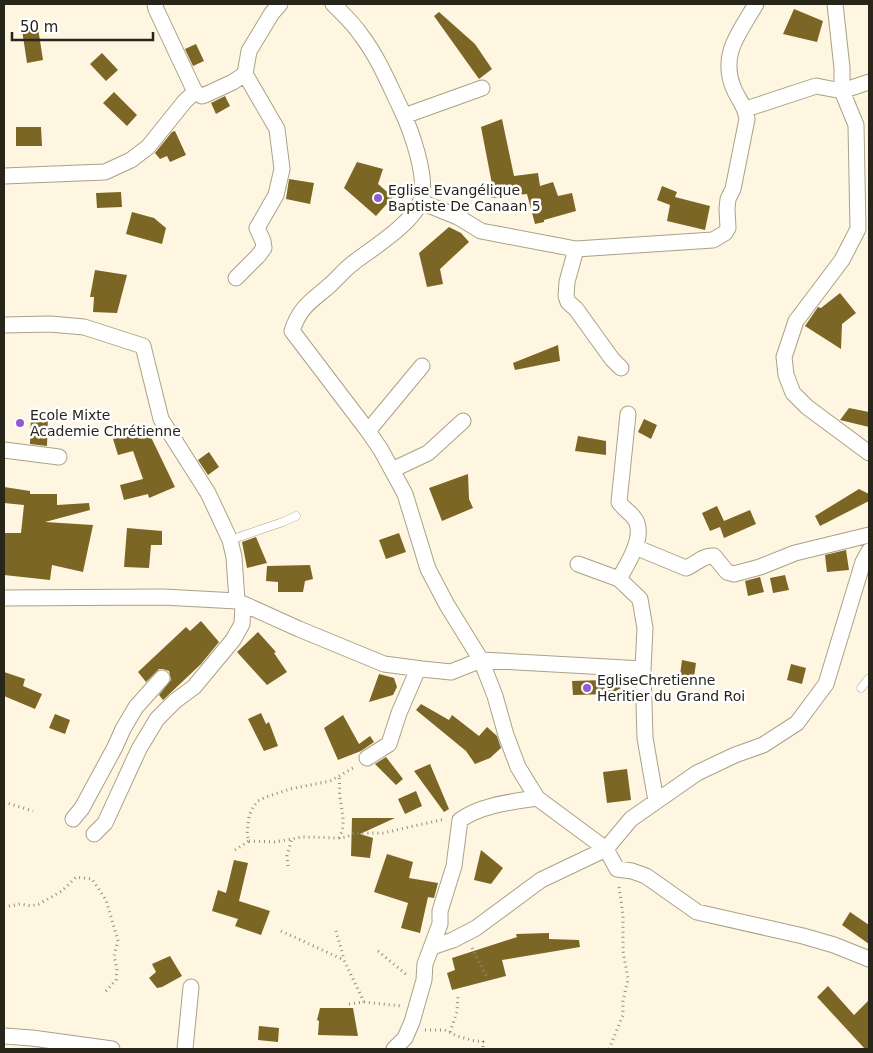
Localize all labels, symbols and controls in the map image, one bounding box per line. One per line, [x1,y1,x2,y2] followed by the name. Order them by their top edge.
[12,10,154,42] scale bar
[20,18,58,36] text: 50 m
[388,182,541,214] place label: Eglise Evangélique Baptiste De Canaan 5
[372,192,384,204] marker: Eglise Evangélique Baptiste De Canaan 5
[30,407,181,439] place label: Ecole Mixte Academie Chrétienne
[14,417,26,429] marker: Ecole Mixte Academie Chrétienne
[597,672,745,704] place label: EgliseChretienne Heritier du Grand Roi
[581,682,593,694] marker: EgliseChretienne Heritier du Grand Roi

